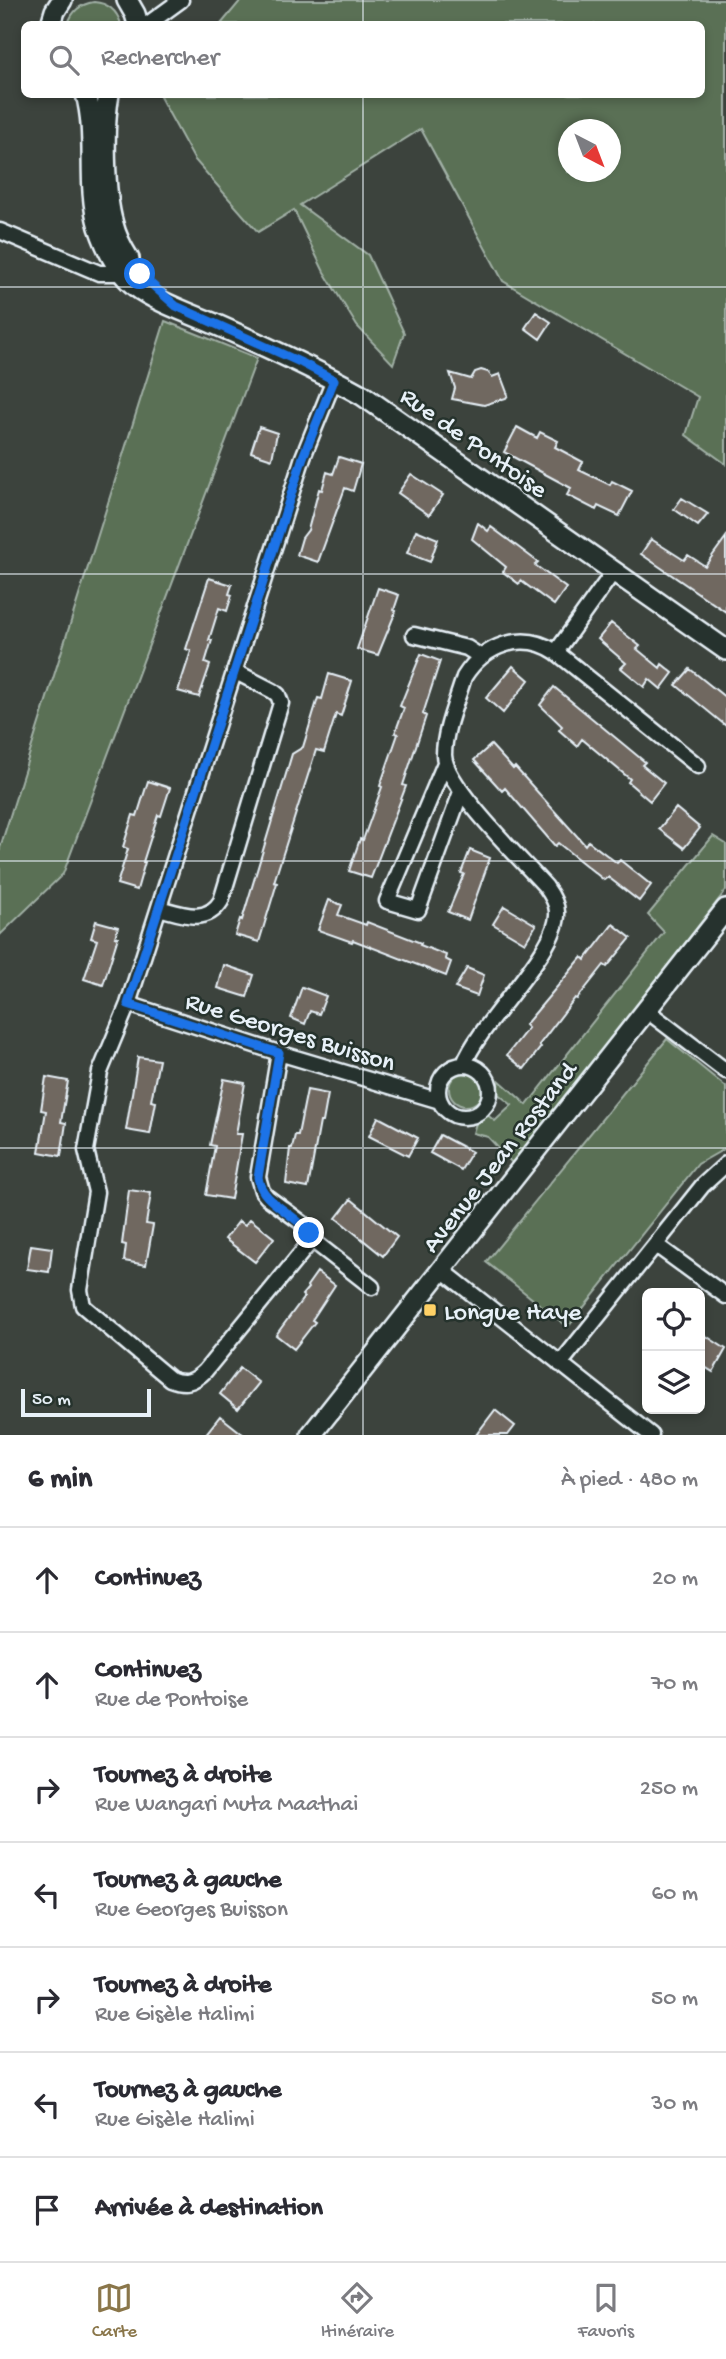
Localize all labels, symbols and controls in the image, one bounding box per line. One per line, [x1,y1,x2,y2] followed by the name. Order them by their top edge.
[21,21,705,98] search box
[45,41,83,79] icon: search
[101,44,219,75] text: Rechercher
[558,119,621,182] north arrow
[124,258,155,289] route start
[393,382,553,507] street label: Rue de Pontoise
[181,988,399,1081] street label: Rue Georges Buisson
[417,1056,587,1260] street label: Avenue Jean Rostand
[293,1217,324,1248] route end
[642,1288,705,1414] map controls
[642,1288,705,1351] button: locate
[444,1299,582,1330] place label: Longue Haye
[422,1302,438,1318] marker: Longue Haye
[642,1351,705,1414] button: layers
[21,1386,150,1418] scale bar
[32,1389,71,1412] text: 50 m
[28,1463,92,1498] text: 6 min
[561,1467,698,1494] text: À pied · 480 m
[28,1561,66,1599] icon: ahead
[95,1564,201,1595] text: Continuez
[652,1566,698,1593] text: 20 m
[95,1656,201,1687] text: Continuez
[28,1666,66,1704] icon: ahead
[651,1671,698,1698] text: 70 m
[95,1687,248,1714] text: Rue de Pontoise
[95,1761,272,1792] text: Tournez à droite
[28,1771,66,1809] icon: right
[640,1776,698,1803] text: 250 m
[95,1792,358,1819] text: Rue Wangari Muta Maathai
[95,1866,282,1897] text: Tournez à gauche
[28,1876,66,1914] icon: left
[652,1881,698,1908] text: 60 m
[95,1897,288,1924] text: Rue Georges Buisson
[95,1971,272,2002] text: Tournez à droite
[28,1981,66,2019] icon: right
[651,1986,698,2013] text: 50 m
[95,2002,255,2029] text: Rue Gisèle Halimi
[95,2076,282,2107] text: Tournez à gauche
[28,2086,66,2124] icon: left
[651,2091,698,2118] text: 30 m
[95,2107,255,2134] text: Rue Gisèle Halimi
[28,2191,66,2229] icon: arrive
[95,2194,323,2225] text: Arrivée à destination
[92,2279,137,2344] tab: Carte
[321,2279,394,2344] tab: Itinéraire
[578,2279,634,2344] tab: Favoris

